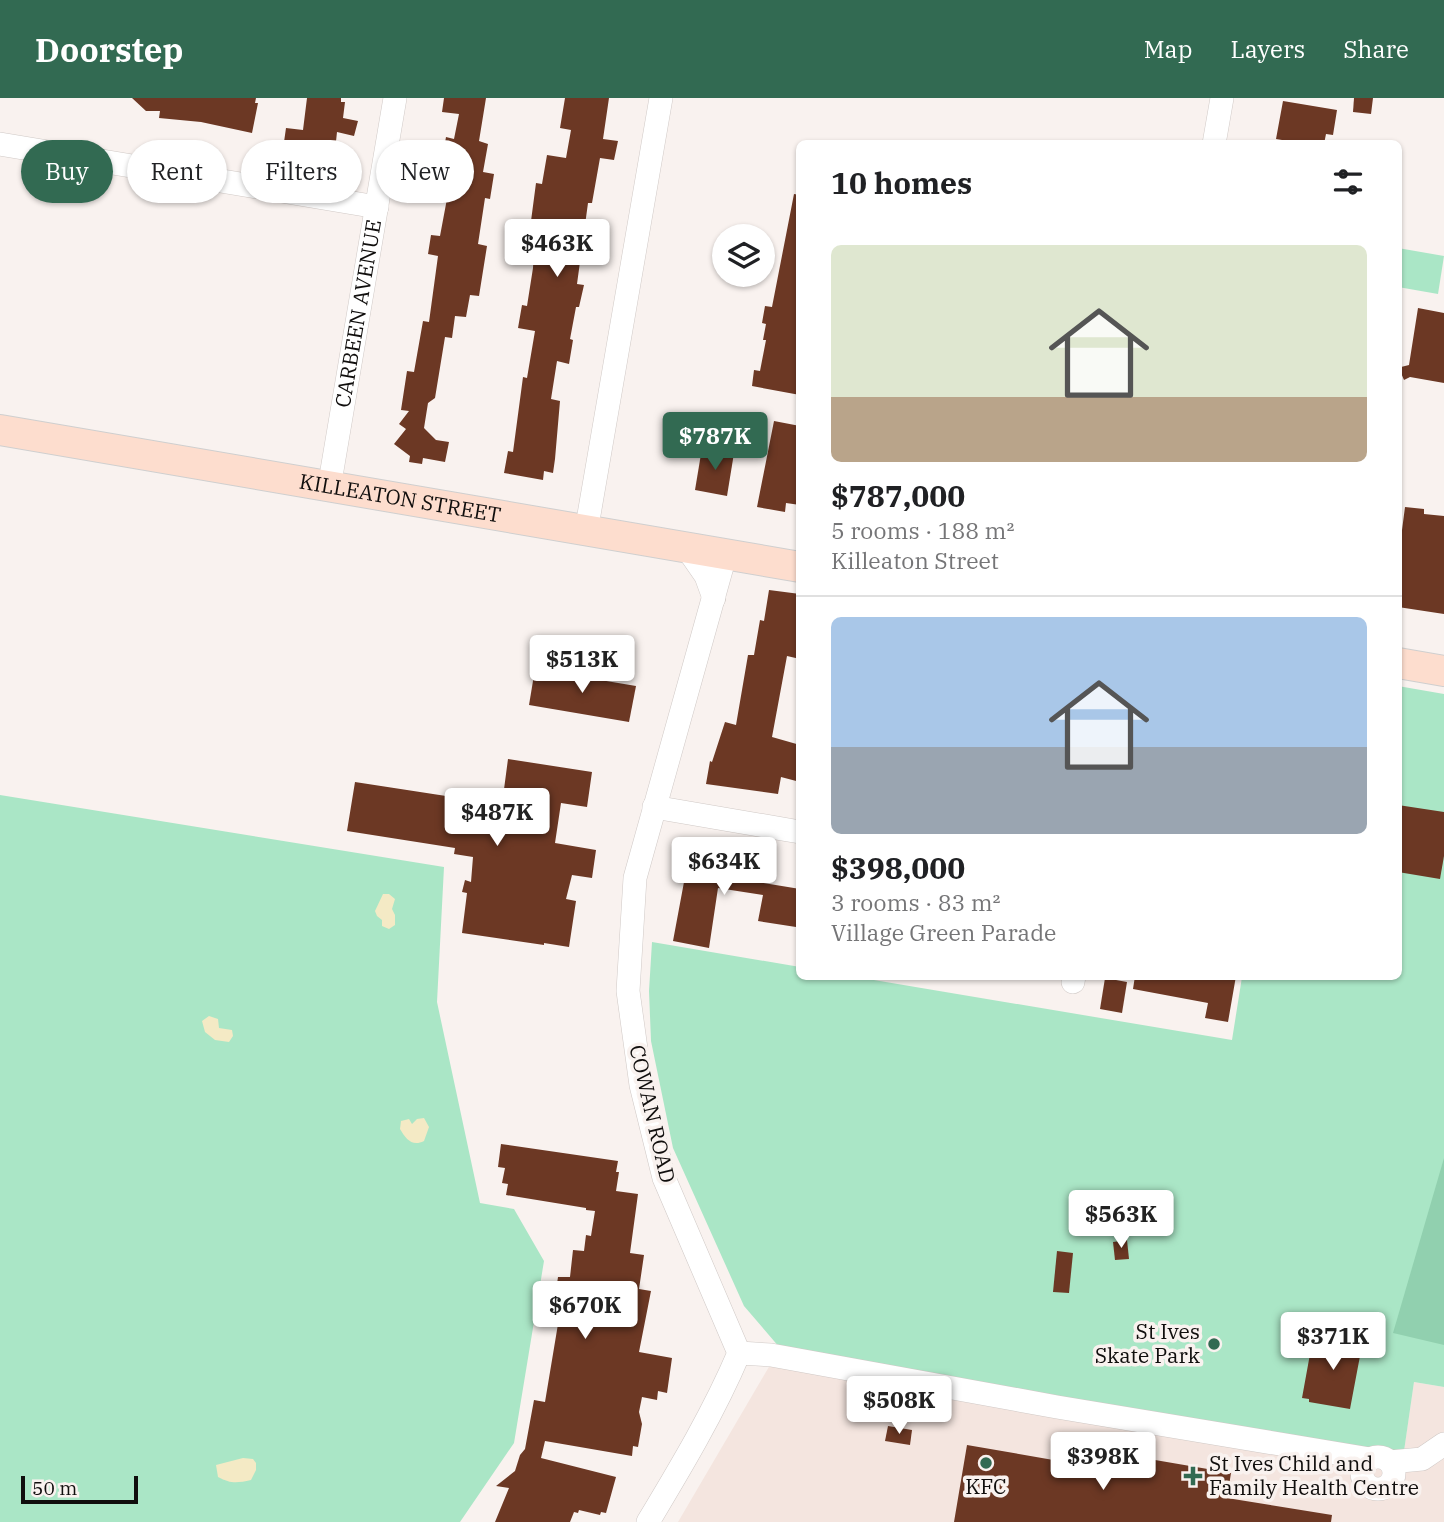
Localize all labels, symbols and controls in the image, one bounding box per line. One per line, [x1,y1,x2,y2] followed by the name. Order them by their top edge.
[35,28,183,71] text: Doorstep
[1144,33,1192,65] text: Map
[1230,33,1305,65] text: Layers
[1343,33,1409,65] text: Share
[21,140,113,203] chip: Buy
[127,140,227,203] chip: Rent
[241,140,362,203] chip: Filters
[376,140,474,203] chip: New
[831,163,972,202] text: 10 homes
[1329,163,1367,201] icon: filters
[328,217,387,409] street label: CARBEEN AVENUE
[508,220,606,279] pin: $463K
[712,224,775,287] map controls
[712,224,775,287] button: layers
[521,227,593,257] text: $463K
[1036,290,1162,416] icon: home
[666,412,764,472] pin: $787K
[679,420,751,450] text: $787K
[297,467,503,529] street label: KILLEATON STREET
[831,476,965,515] text: $787,000
[831,515,1014,545] text: 5 rooms · 188 m²
[831,545,999,575] text: Killeaton Street
[533,636,631,695] pin: $513K
[546,643,618,673] text: $513K
[1036,662,1162,788] icon: home
[448,788,546,848] pin: $487K
[461,796,533,826] text: $487K
[675,838,773,897] pin: $634K
[688,845,760,875] text: $634K
[831,848,965,887] text: $398,000
[831,887,1001,917] text: 3 rooms · 83 m²
[831,917,1056,947] text: Village Green Parade
[623,1042,682,1186] street label: COWAN ROAD
[1072,1190,1170,1250] pin: $563K
[1085,1198,1157,1228] text: $563K
[536,1282,634,1341] pin: $670K
[549,1289,621,1319] text: $670K
[1284,1312,1382,1372] pin: $371K
[1095,1317,1201,1369] place label: St Ives Skate Park
[1297,1320,1369,1350] text: $371K
[1206,1336,1222,1352] marker: St Ives Skate Park
[850,1376,948,1436] pin: $508K
[863,1384,935,1414] text: $508K
[1054,1432,1152,1492] pin: $398K
[1067,1440,1139,1470] text: $398K
[1209,1449,1419,1501] place label: St Ives Child and Family Health Centre
[978,1455,994,1471] marker: KFC
[1183,1466,1203,1486] marker: St Ives Child and Family Health Centre
[965,1472,1007,1500] place label: KFC
[21,1473,138,1505] scale bar
[32,1476,77,1500] text: 50 m

